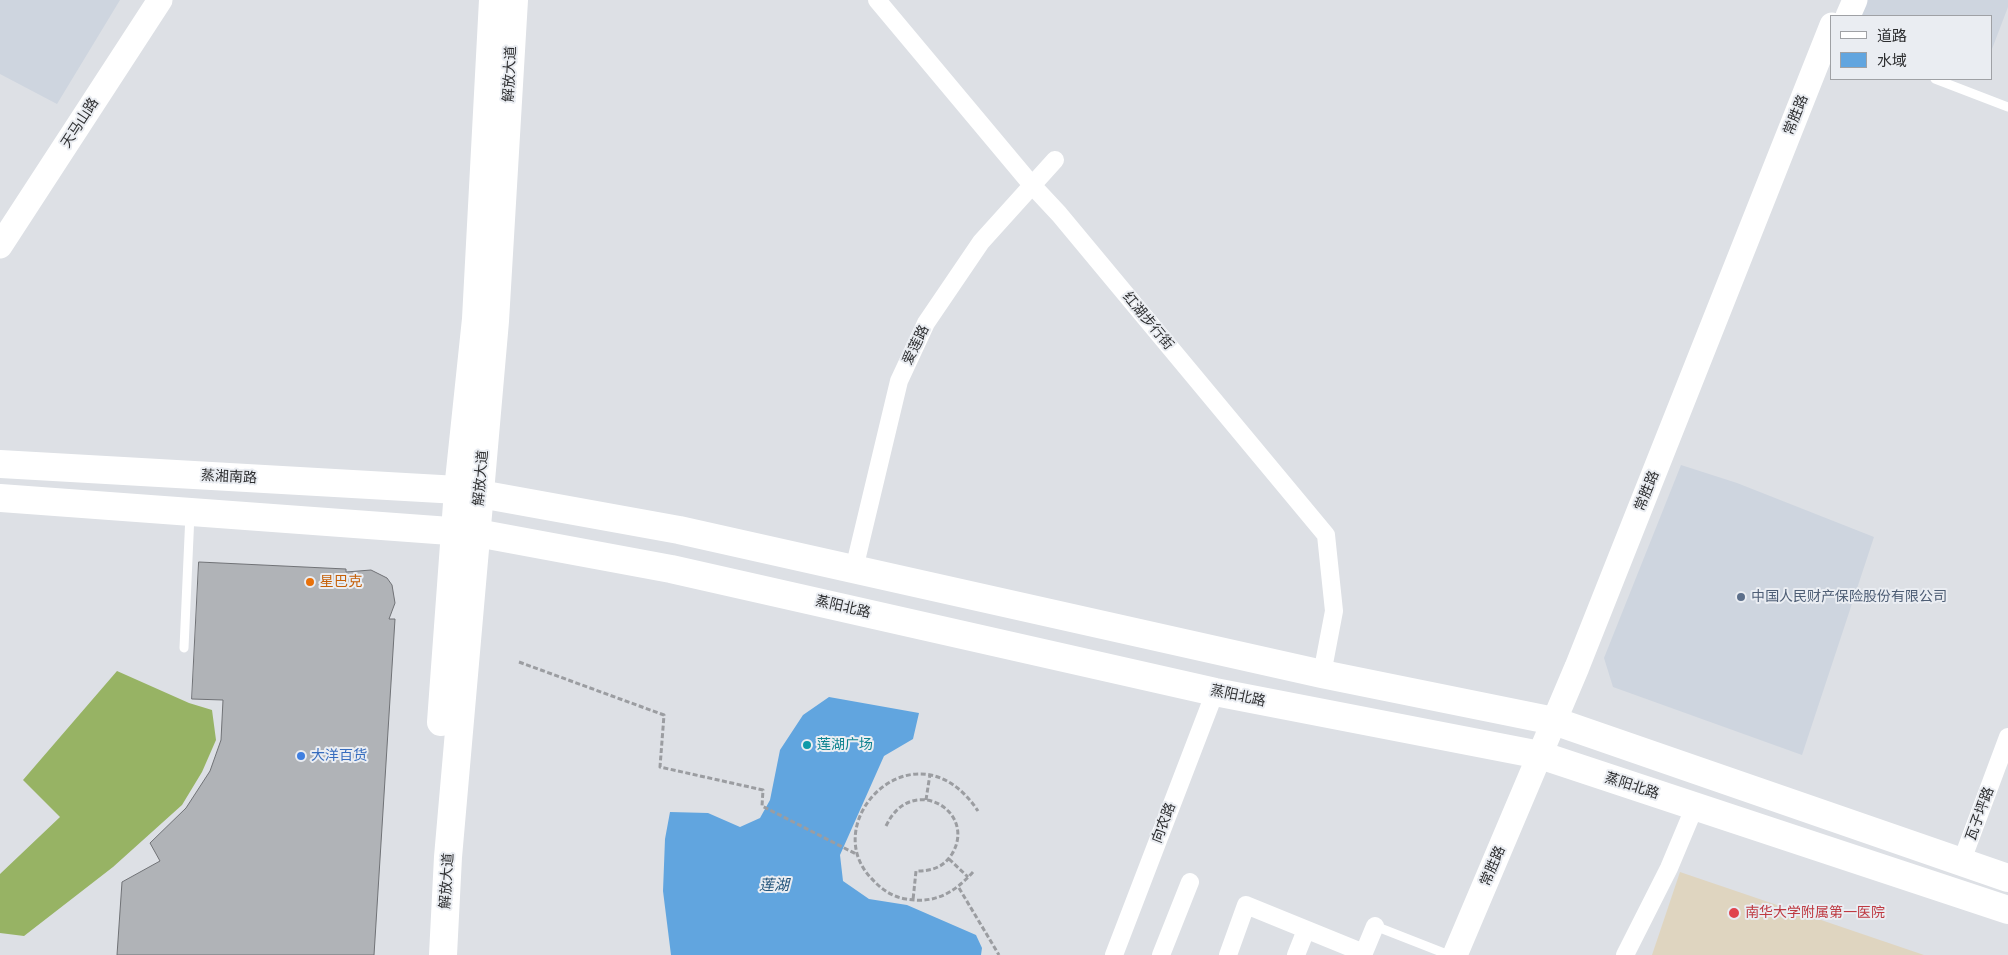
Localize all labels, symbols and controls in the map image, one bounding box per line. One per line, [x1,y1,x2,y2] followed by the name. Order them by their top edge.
[1830,15,1993,80] legend
[1877,26,1907,45] text: 道路
[500,46,520,102] street label: 解放大道
[1877,51,1907,70] text: 水域
[1780,92,1812,138] street label: 常胜路
[58,95,102,151] street label: 天马山路
[1119,289,1177,353] street label: 红湖步行街
[899,322,933,368] street label: 爱莲路
[470,449,492,507] street label: 解放大道
[201,467,257,487] street label: 蒸湘南路
[1631,468,1663,514] street label: 常胜路
[320,574,362,590] place label: 星巴克
[304,576,316,588] marker: 星巴克
[1751,589,1947,605] place label: 中国人民财产保险股份有限公司
[1735,591,1747,603] marker: 中国人民财产保险股份有限公司
[814,593,872,621] street label: 蒸阳北路
[1209,682,1267,710] street label: 蒸阳北路
[817,737,873,753] place label: 莲湖广场
[801,739,813,751] marker: 莲湖广场
[311,748,367,764] place label: 大洋百货
[295,750,307,762] marker: 大洋百货
[1603,769,1661,803] street label: 蒸阳北路
[1963,785,1997,843] street label: 瓦子坪路
[1149,800,1179,846] street label: 向农路
[1477,843,1509,889] street label: 常胜路
[437,852,457,910] street label: 解放大道
[759,877,789,895] water label: 莲湖
[1745,905,1885,921] place label: 南华大学附属第一医院
[1727,906,1741,920] marker: 南华大学附属第一医院

